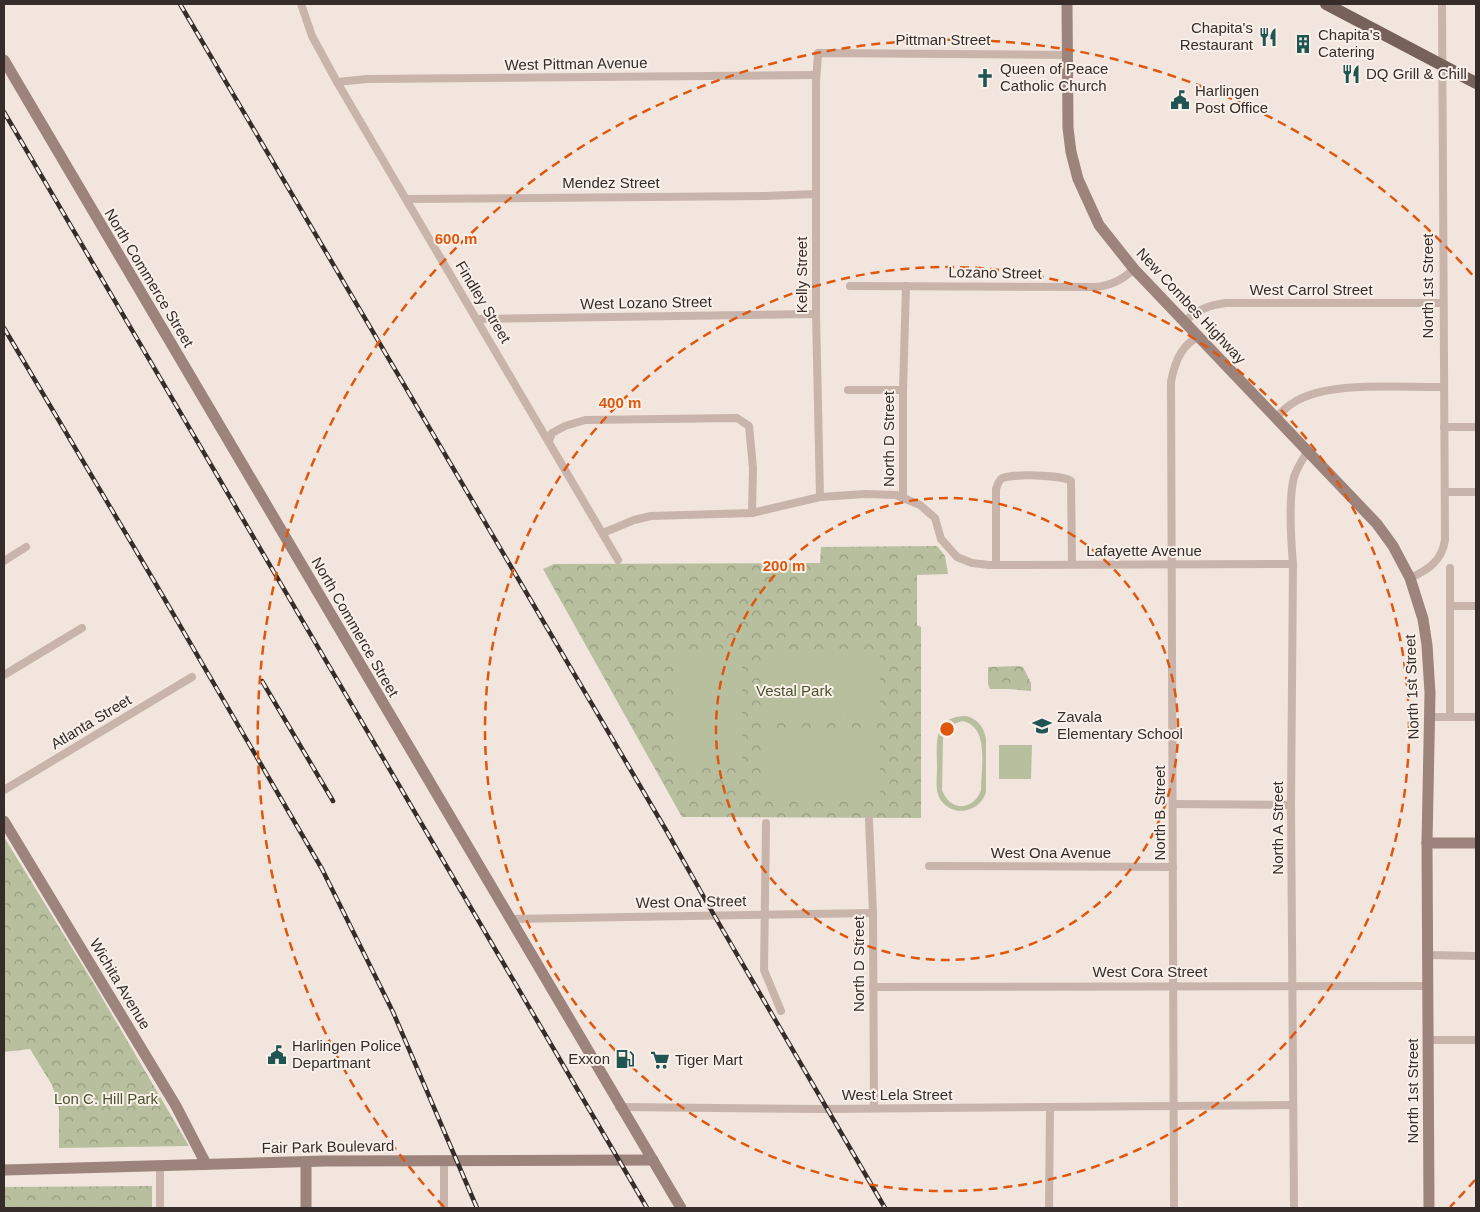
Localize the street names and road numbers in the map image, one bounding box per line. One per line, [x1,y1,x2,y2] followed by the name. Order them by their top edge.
[895,31,991,48] street label: Pittman Street
[504,54,648,73] street label: West Pittman Avenue
[562,174,661,191] street label: Mendez Street
[101,205,198,351] street label: North Commerce Street
[1419,233,1436,339] street label: North 1st Street
[793,236,810,313] street label: Kelly Street
[1133,244,1250,367] street label: New Combes Highway
[452,258,515,346] street label: Findley Street
[948,263,1043,282] street label: Lozano Street
[1249,281,1373,298] street label: West Carrol Street
[580,293,713,312] street label: West Lozano Street
[880,390,897,487] street label: North D Street
[1086,542,1202,559] street label: Lafayette Avenue
[308,554,403,700] street label: North Commerce Street
[1401,633,1422,740] street label: North 1st Street
[47,690,135,752] street label: Atlanta Street
[1151,765,1168,861] street label: North B Street
[1269,780,1286,875] street label: North A Street
[991,844,1111,861] street label: West Ona Avenue
[636,892,747,911] street label: West Ona Street
[850,915,867,1012] street label: North D Street
[87,935,154,1032] street label: Wichita Avenue
[1093,963,1208,980] street label: West Cora Street
[1404,1038,1421,1144] street label: North 1st Street
[842,1086,953,1103] street label: West Lela Street
[262,1137,394,1156] street label: Fair Park Boulevard

